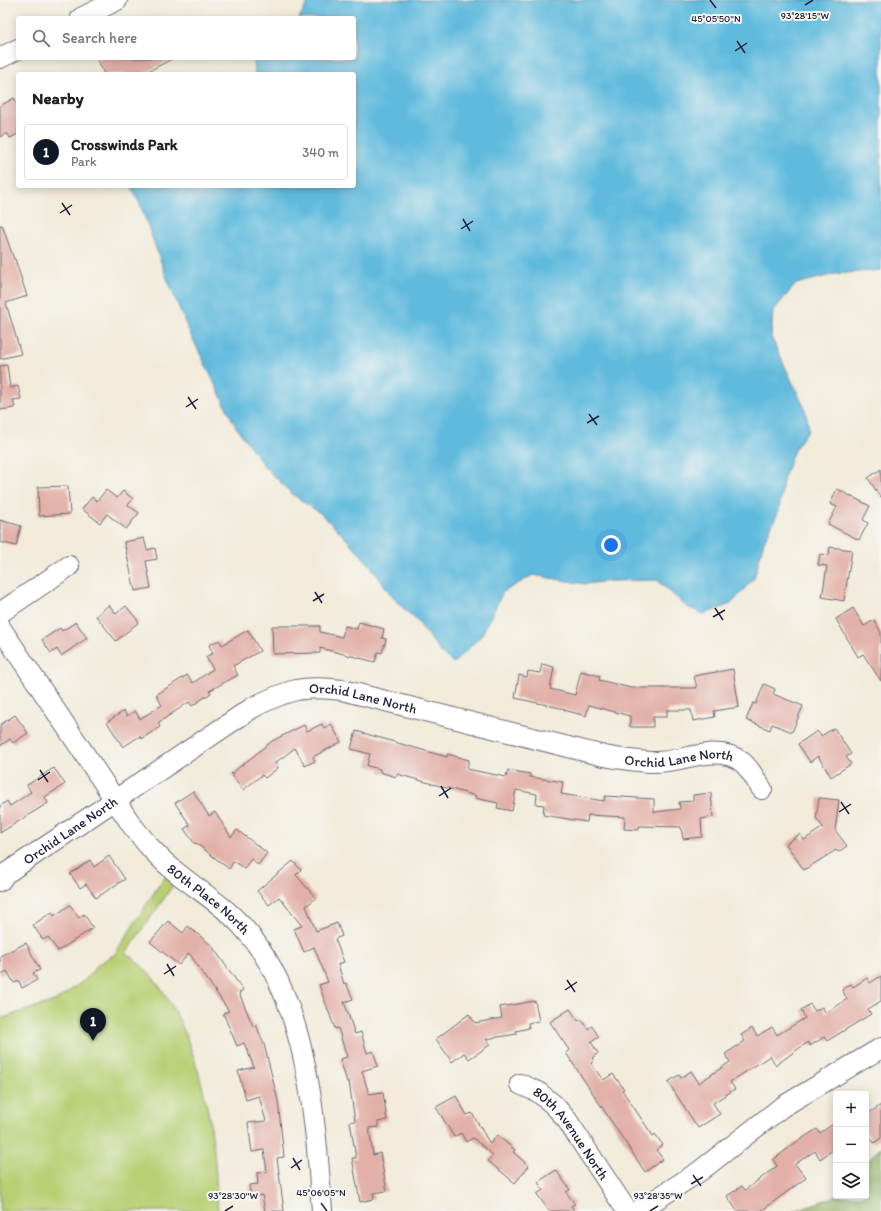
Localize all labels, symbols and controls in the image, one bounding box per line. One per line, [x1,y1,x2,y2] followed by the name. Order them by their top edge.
[781,9,830,22] text: 93°28'15"W
[691,12,741,25] text: 45°05'50"N
[16,16,356,60] search box
[30,27,52,49] icon: search
[62,29,137,47] text: Search here
[32,88,84,108] text: Nearby
[71,136,178,154] text: Crosswinds Park
[43,145,49,160] text: 1
[302,145,339,160] text: 340 m
[71,154,97,169] text: Park
[601,535,621,555] your location
[309,680,419,718] street label: Orchid Lane North
[623,745,736,771] street label: Orchid Lane North
[20,793,121,868] street label: Orchid Lane North
[163,860,254,938] street label: 80th Place North
[80,1008,106,1041] pin: 1
[529,1083,612,1184] street label: 80th Avenue North
[833,1091,869,1199] map controls
[833,1091,869,1127] button: +
[833,1127,869,1163] button: −
[833,1163,869,1199] button: layers
[296,1186,346,1199] text: 45°06'05"N
[208,1189,258,1202] text: 93°28'30"W
[633,1189,683,1202] text: 93°28'35"W

